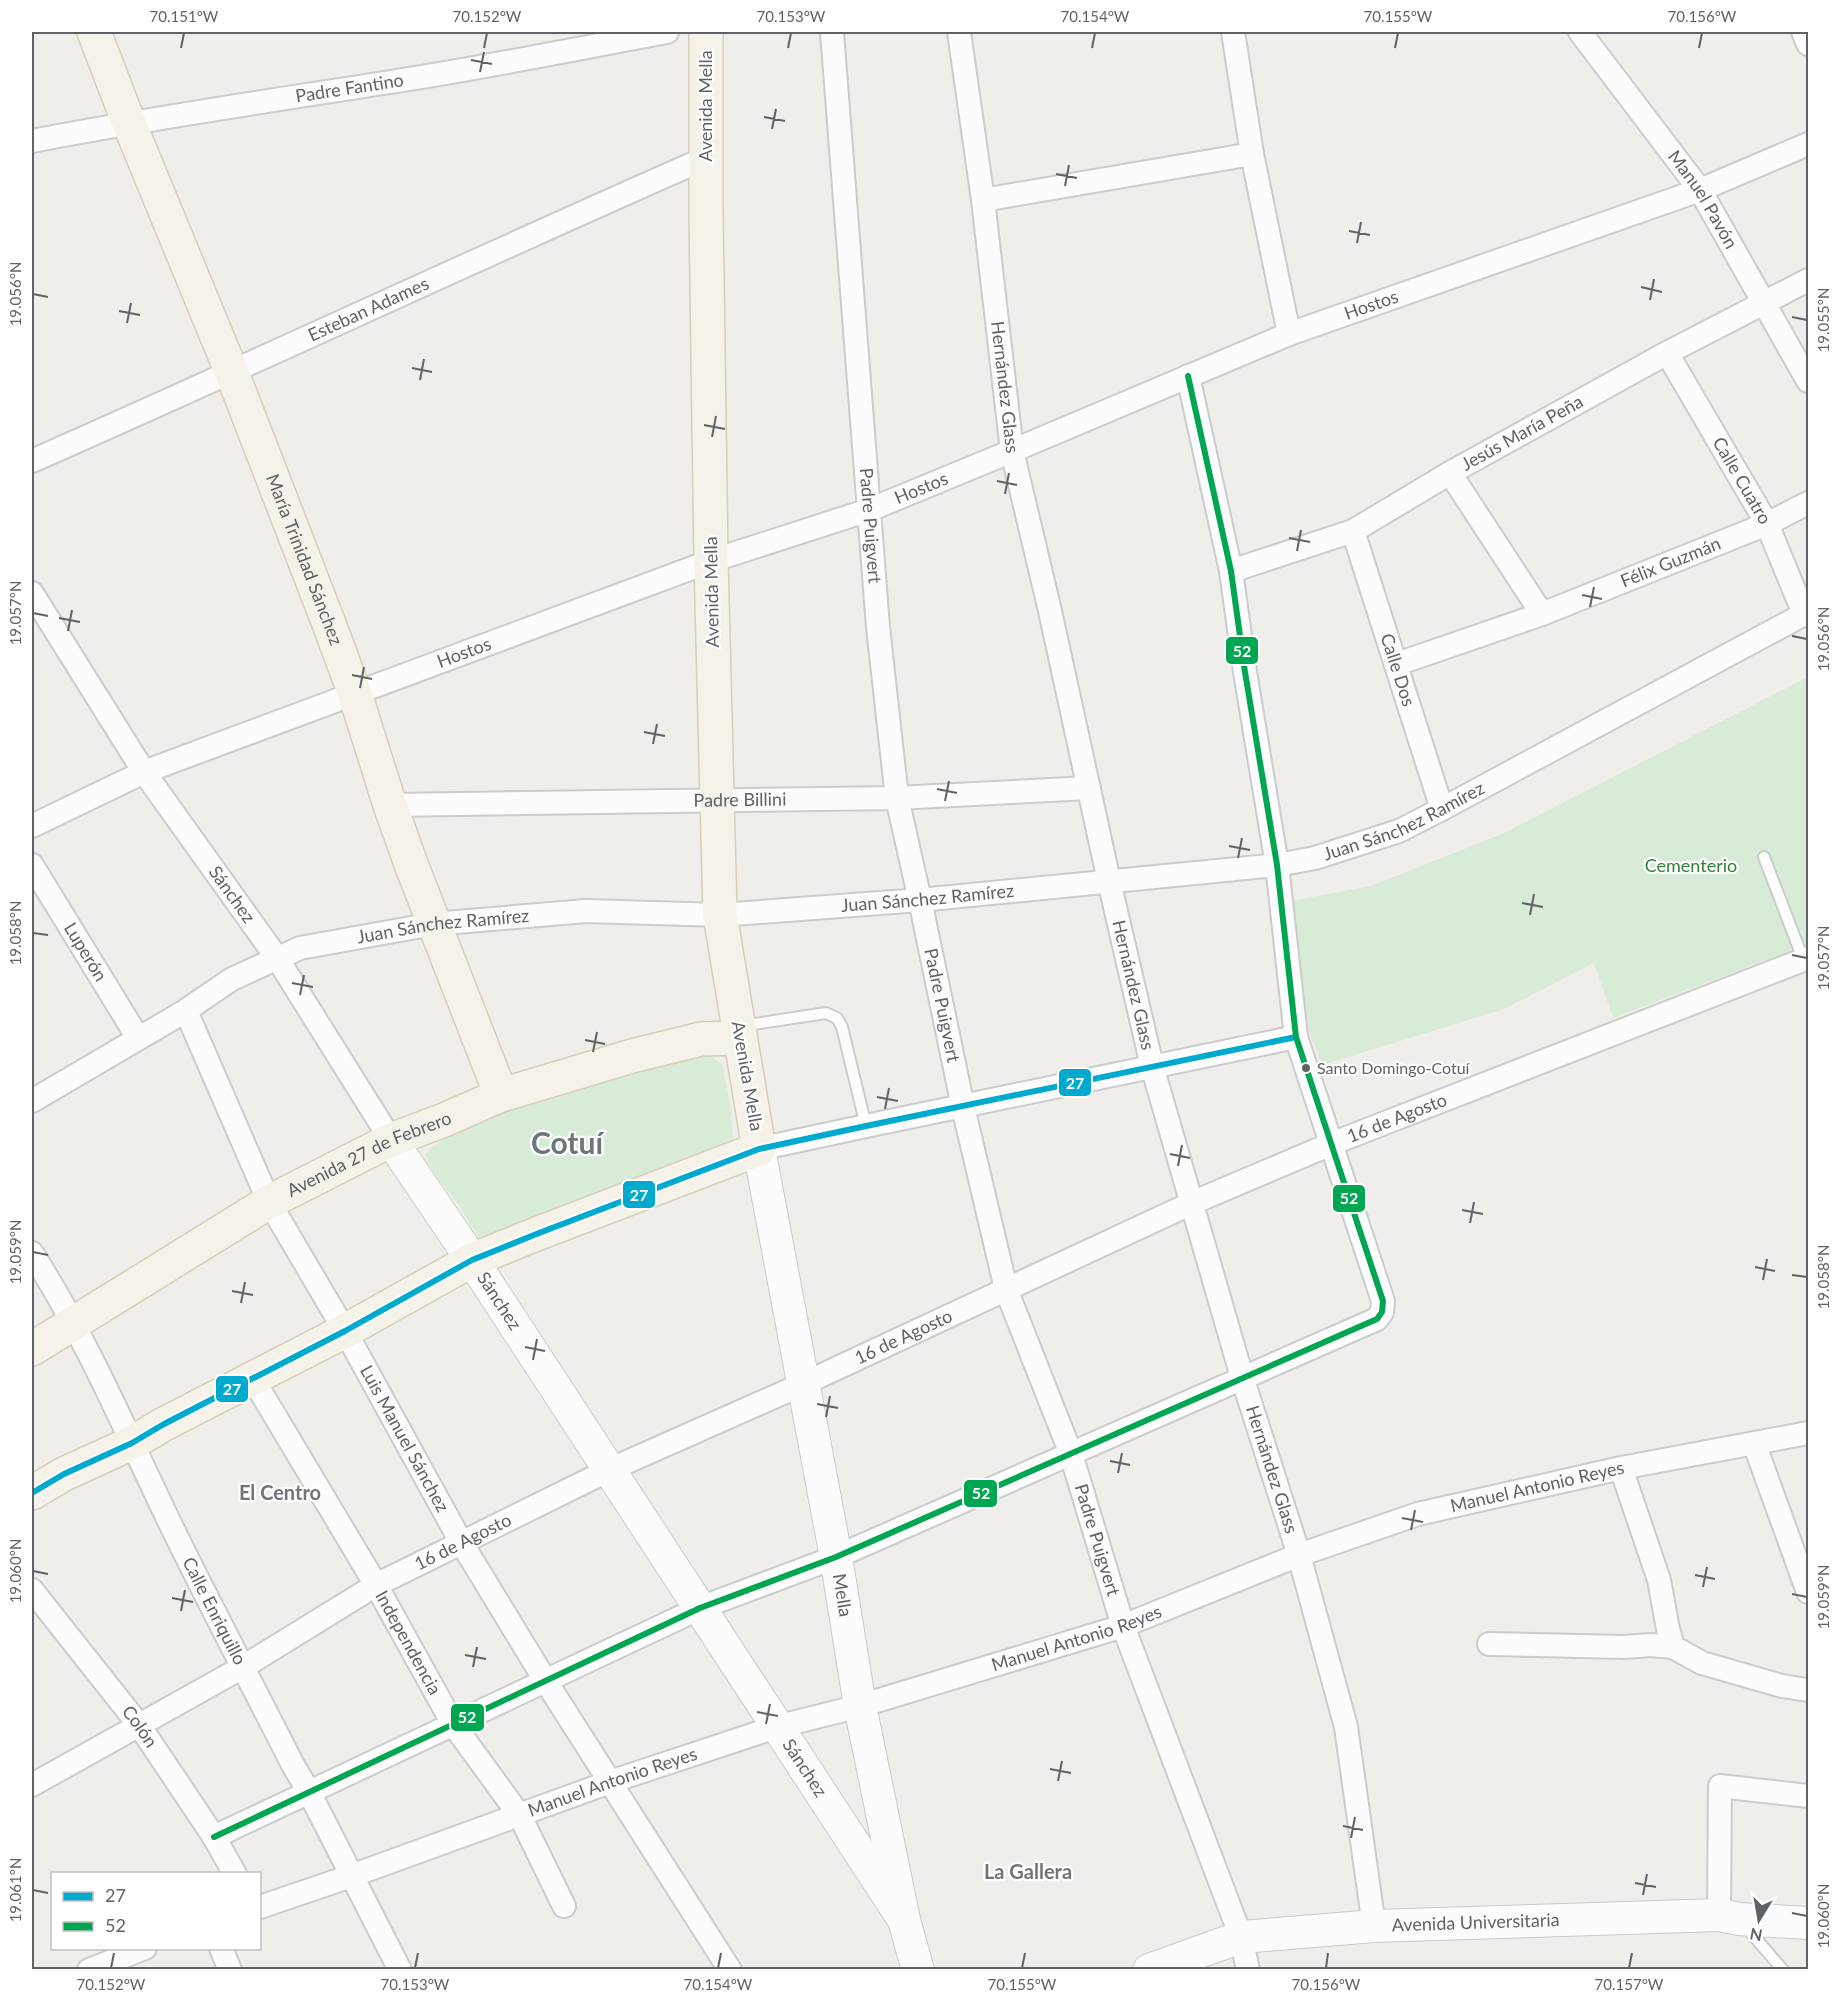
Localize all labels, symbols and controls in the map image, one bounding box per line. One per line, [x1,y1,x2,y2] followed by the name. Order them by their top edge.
[150,7,219,25] text: 70.151°W
[453,7,522,25] text: 70.152°W
[757,7,826,25] text: 70.153°W
[1061,7,1130,25] text: 70.154°W
[1364,7,1433,25] text: 70.155°W
[1668,7,1737,25] text: 70.156°W
[694,50,716,162] street label: Avenida Mella
[294,68,405,107] street label: Padre Fantino
[1664,146,1743,252] street label: Manuel Pavón
[6,262,24,326] text: 19.056°N
[304,272,432,346] street label: Esteban Adames
[1341,285,1401,324] street label: Hostos
[1814,288,1832,352] text: 19.055°N
[987,320,1024,454] street label: Hernández Glass
[1457,390,1587,475] street label: Jesús María Peña
[1709,433,1777,528] street label: Calle Cuatro
[856,467,887,585] street label: Padre Puigvert
[891,467,951,508] street label: Hostos
[262,470,348,648] street label: María Trinidad Sánchez
[1617,532,1724,592] street label: Félix Guzmán
[699,536,723,648] street label: Avenida Mella
[6,581,24,645] text: 19.057°N
[1814,607,1832,671] text: 19.056°N
[1377,631,1420,709] street label: Calle Dos
[434,632,494,672] street label: Hostos
[1225,636,1259,665] line badge: 52
[1233,641,1251,660] text: 52
[1320,776,1488,865] street label: Juan Sánchez Ramírez
[693,788,787,811] street label: Padre Billini
[1645,854,1737,876] park label: Cementerio
[205,861,260,927] street label: Sánchez
[840,879,1015,916] street label: Juan Sánchez Ramírez
[6,901,24,965] text: 19.058°N
[355,904,530,948] street label: Juan Sánchez Ramírez
[60,918,112,985] street label: Luperón
[1108,918,1160,1052] street label: Hernández Glass
[1814,926,1832,990] text: 19.057°N
[920,946,966,1065] street label: Padre Puigvert
[727,1019,768,1133] street label: Avenida Mella
[1317,1058,1471,1077] place label: Santo Domingo-Cotuí
[1300,1062,1312,1074] marker: Santo Domingo-Cotuí
[1058,1068,1092,1097] line badge: 27
[1066,1073,1084,1092] text: 27
[1344,1088,1450,1147] street label: 16 de Agosto
[283,1106,454,1201] street label: Avenida 27 de Febrero
[531,1124,605,1160] district label: Cotuí
[622,1180,656,1209] line badge: 27
[1332,1184,1366,1213] line badge: 52
[630,1185,648,1204] text: 27
[1340,1188,1358,1207] text: 52
[6,1220,24,1284] text: 19.059°N
[1814,1245,1832,1309] text: 19.058°N
[473,1267,527,1334] street label: Sánchez
[851,1304,956,1368] street label: 16 de Agosto
[356,1361,454,1516] street label: Luis Manuel Sánchez
[215,1375,249,1403] line badge: 27
[223,1379,241,1398] text: 27
[1242,1403,1303,1536] street label: Hernández Glass
[1448,1456,1626,1516] street label: Manuel Antonio Reyes
[963,1479,998,1508] line badge: 52
[239,1480,321,1504] district label: El Centro
[1071,1481,1125,1599] street label: Padre Puigvert
[972,1483,990,1502] text: 52
[411,1508,515,1574] street label: 16 de Agosto
[6,1539,24,1603] text: 19.060°N
[178,1553,252,1668] street label: Calle Enriquillo
[1814,1565,1832,1629] text: 19.059°N
[829,1572,857,1618] street label: Mella
[371,1586,447,1698] street label: Independencia
[989,1600,1165,1675] street label: Manuel Antonio Reyes
[118,1701,163,1751] street label: Colón
[450,1703,485,1732] line badge: 52
[458,1707,476,1726] text: 52
[778,1734,832,1801] street label: Sánchez
[525,1742,700,1821] street label: Manuel Antonio Reyes
[6,1858,24,1922] text: 19.061°N
[984,1859,1072,1883] district label: La Gallera
[51,1872,261,1950] legend
[105,1884,126,1906] text: 27
[1814,1884,1832,1948] text: 19.060°N
[1729,1890,1789,1950] north arrow
[1391,1908,1560,1935] street label: Avenida Universitaria
[105,1914,126,1936] text: 52
[1748,1925,1764,1946] text: N
[77,1975,146,1993] text: 70.152°W
[381,1975,450,1993] text: 70.153°W
[684,1975,753,1993] text: 70.154°W
[988,1975,1057,1993] text: 70.155°W
[1292,1975,1361,1993] text: 70.156°W
[1595,1975,1664,1993] text: 70.157°W

